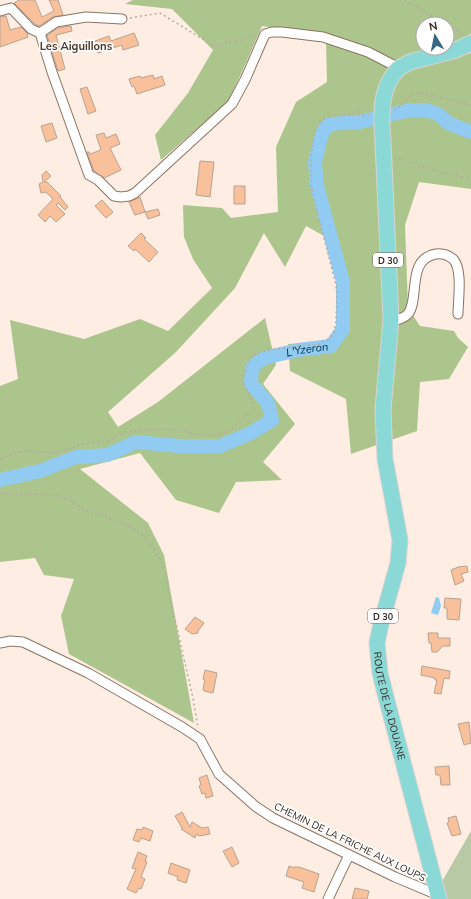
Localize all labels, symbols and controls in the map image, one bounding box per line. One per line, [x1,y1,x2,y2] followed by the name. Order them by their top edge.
[415,16,455,56] north arrow
[428,19,439,34] text: N
[40,39,113,53] district label: Les Aiguillons
[373,253,403,267] road number: D 30
[285,339,329,360] water label: L'Yzeron
[368,609,398,623] road number: D 30
[371,651,409,761] street label: ROUTE DE LA DOUANE
[272,799,428,885] street label: CHEMIN DE LA FRICHE AUX LOUPS

